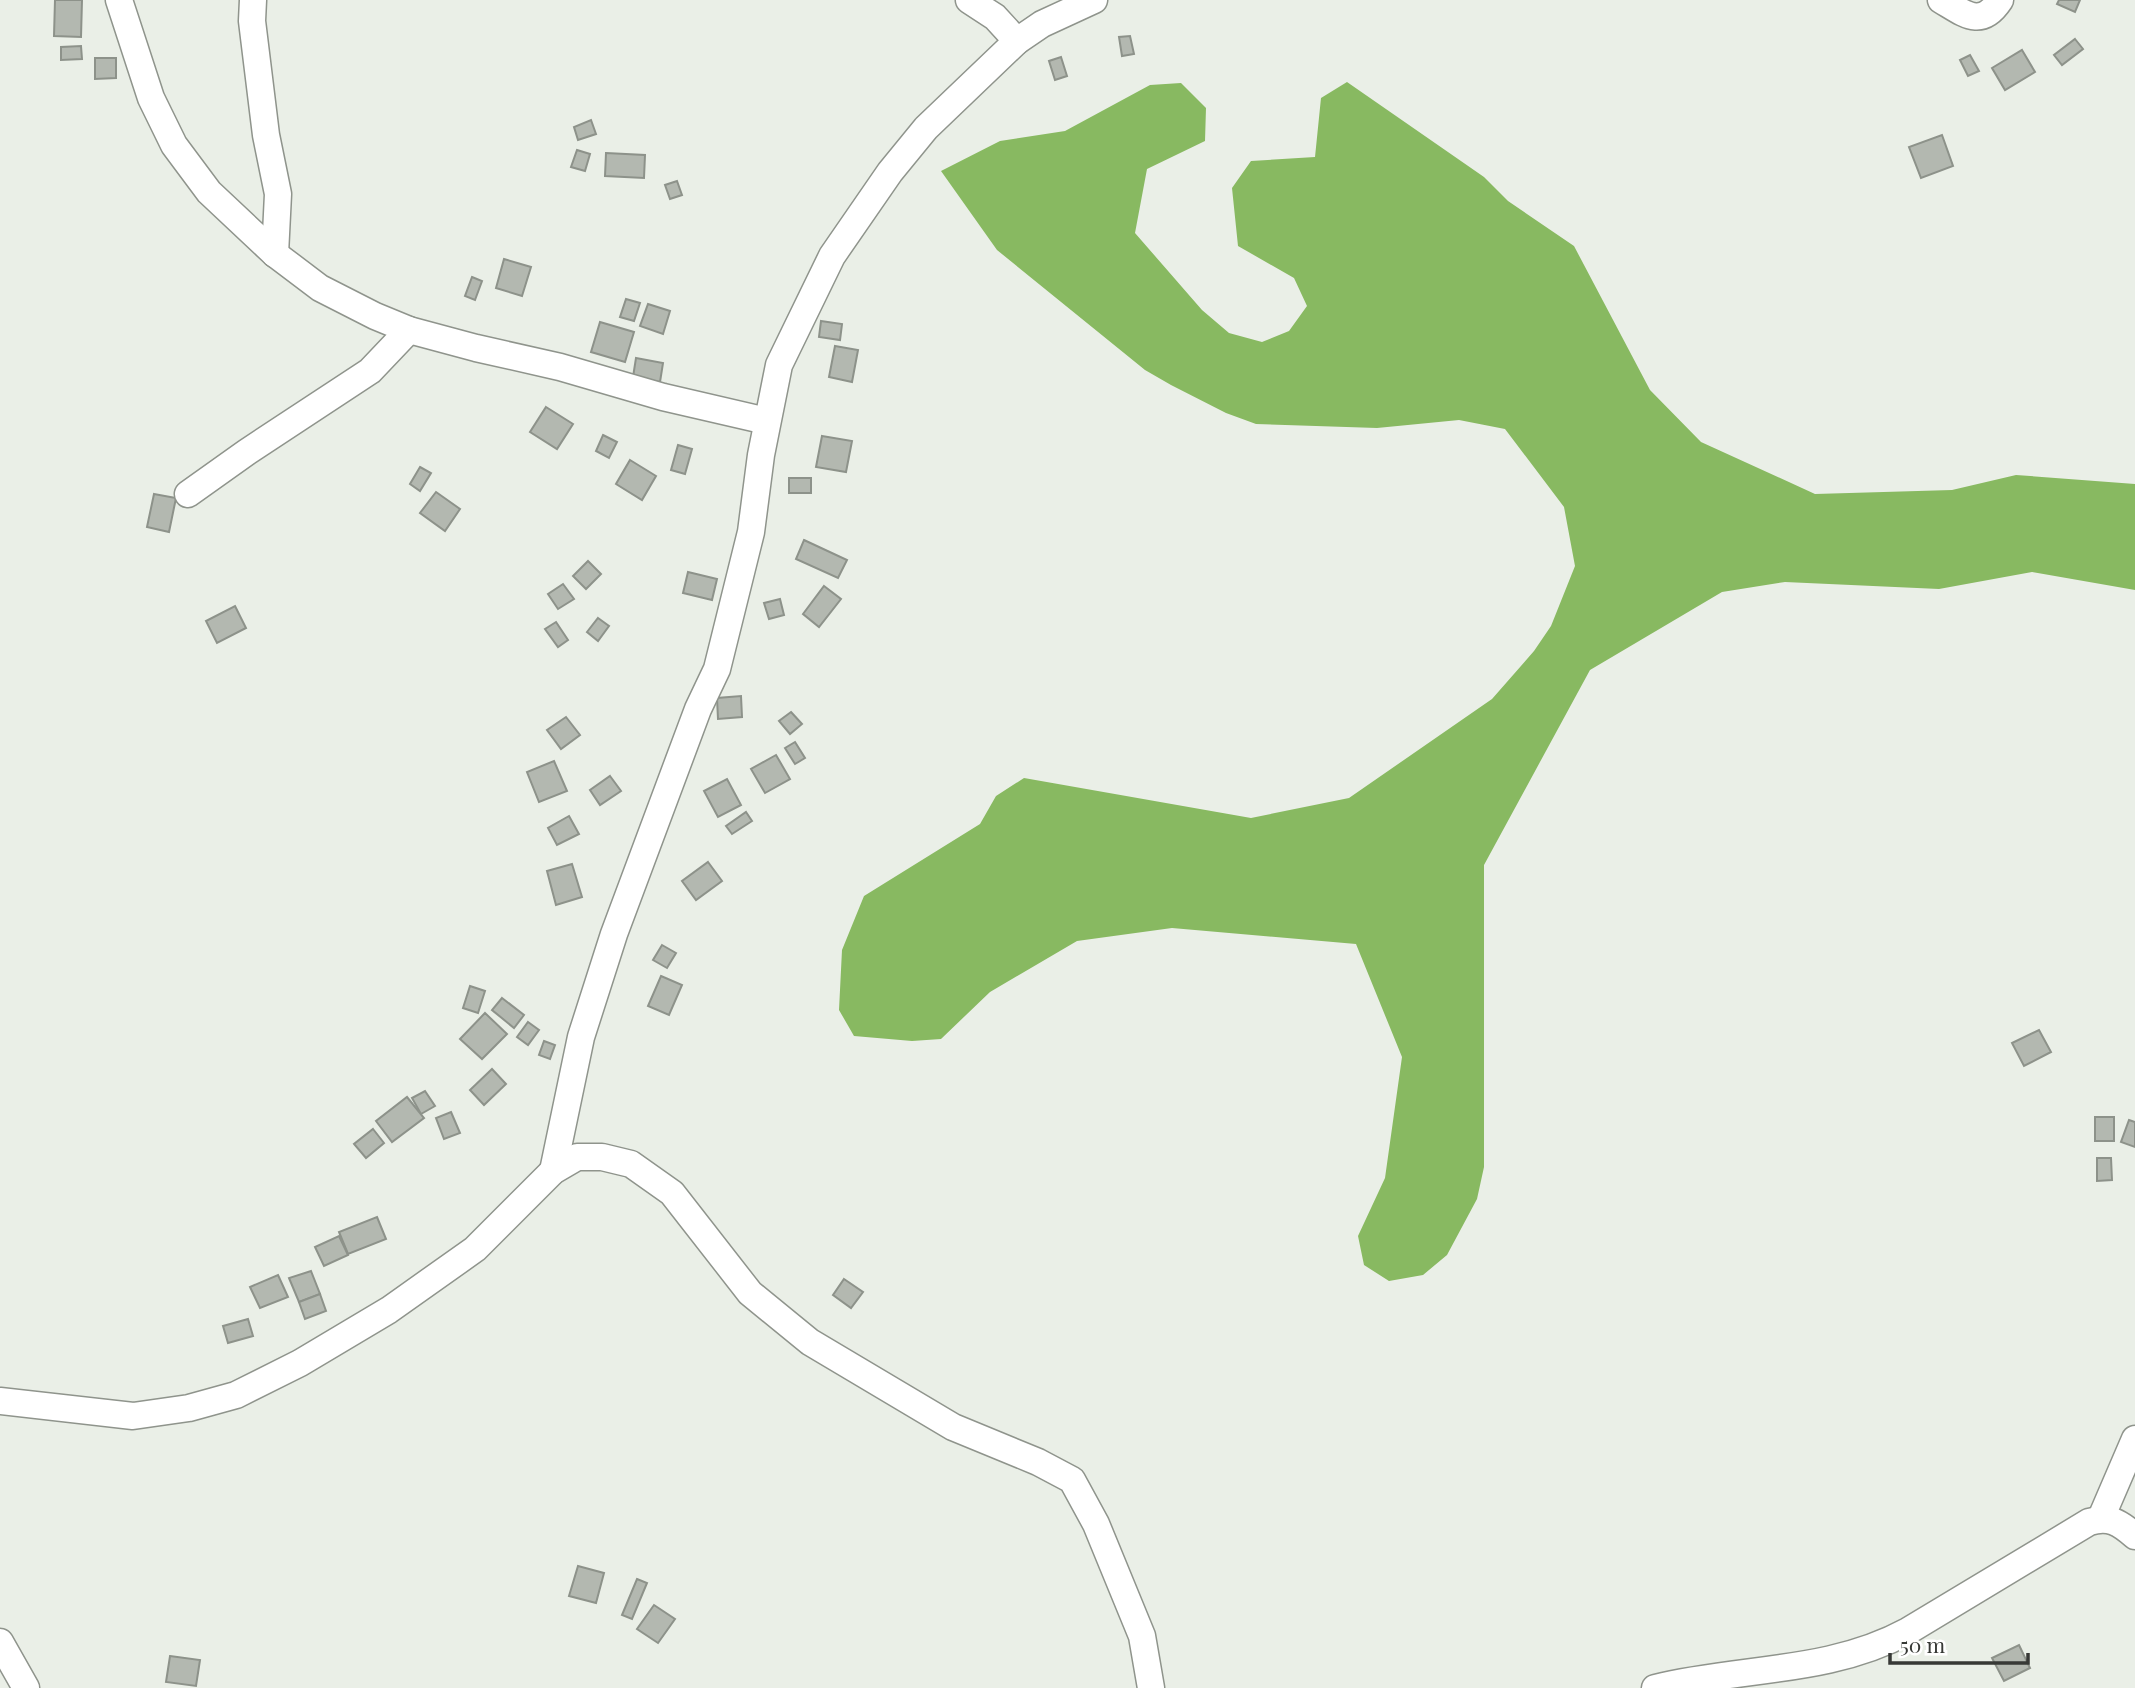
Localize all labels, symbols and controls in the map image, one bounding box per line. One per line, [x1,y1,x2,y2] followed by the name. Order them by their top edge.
[1890,1622,2028,1666] scale bar
[1900,1630,1946,1658] text: 50 m

